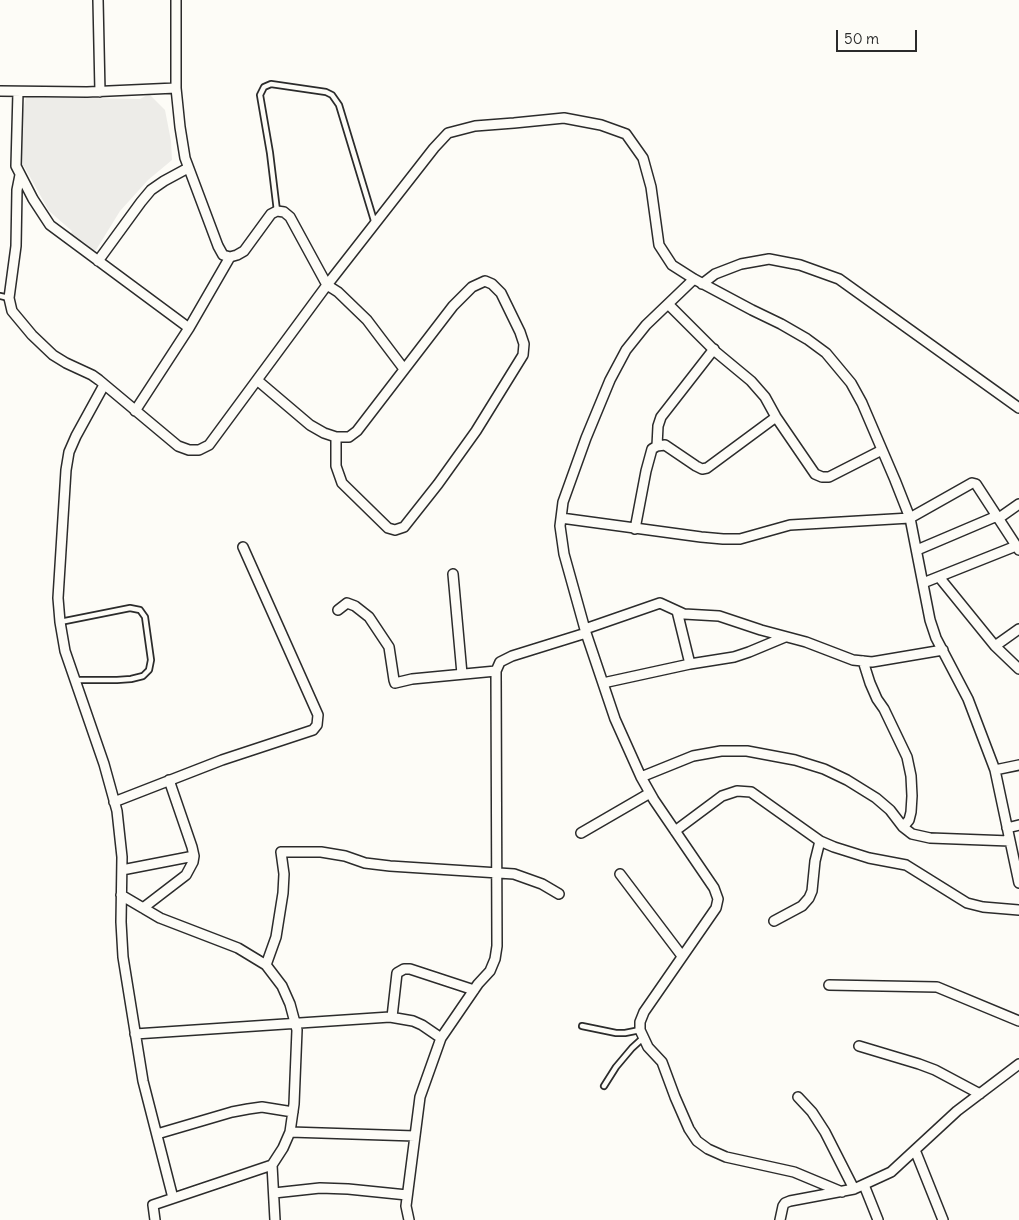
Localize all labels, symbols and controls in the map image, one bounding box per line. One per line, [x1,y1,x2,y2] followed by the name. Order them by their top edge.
[839,20,920,52] scale bar
[844,29,879,48] text: 50 m

